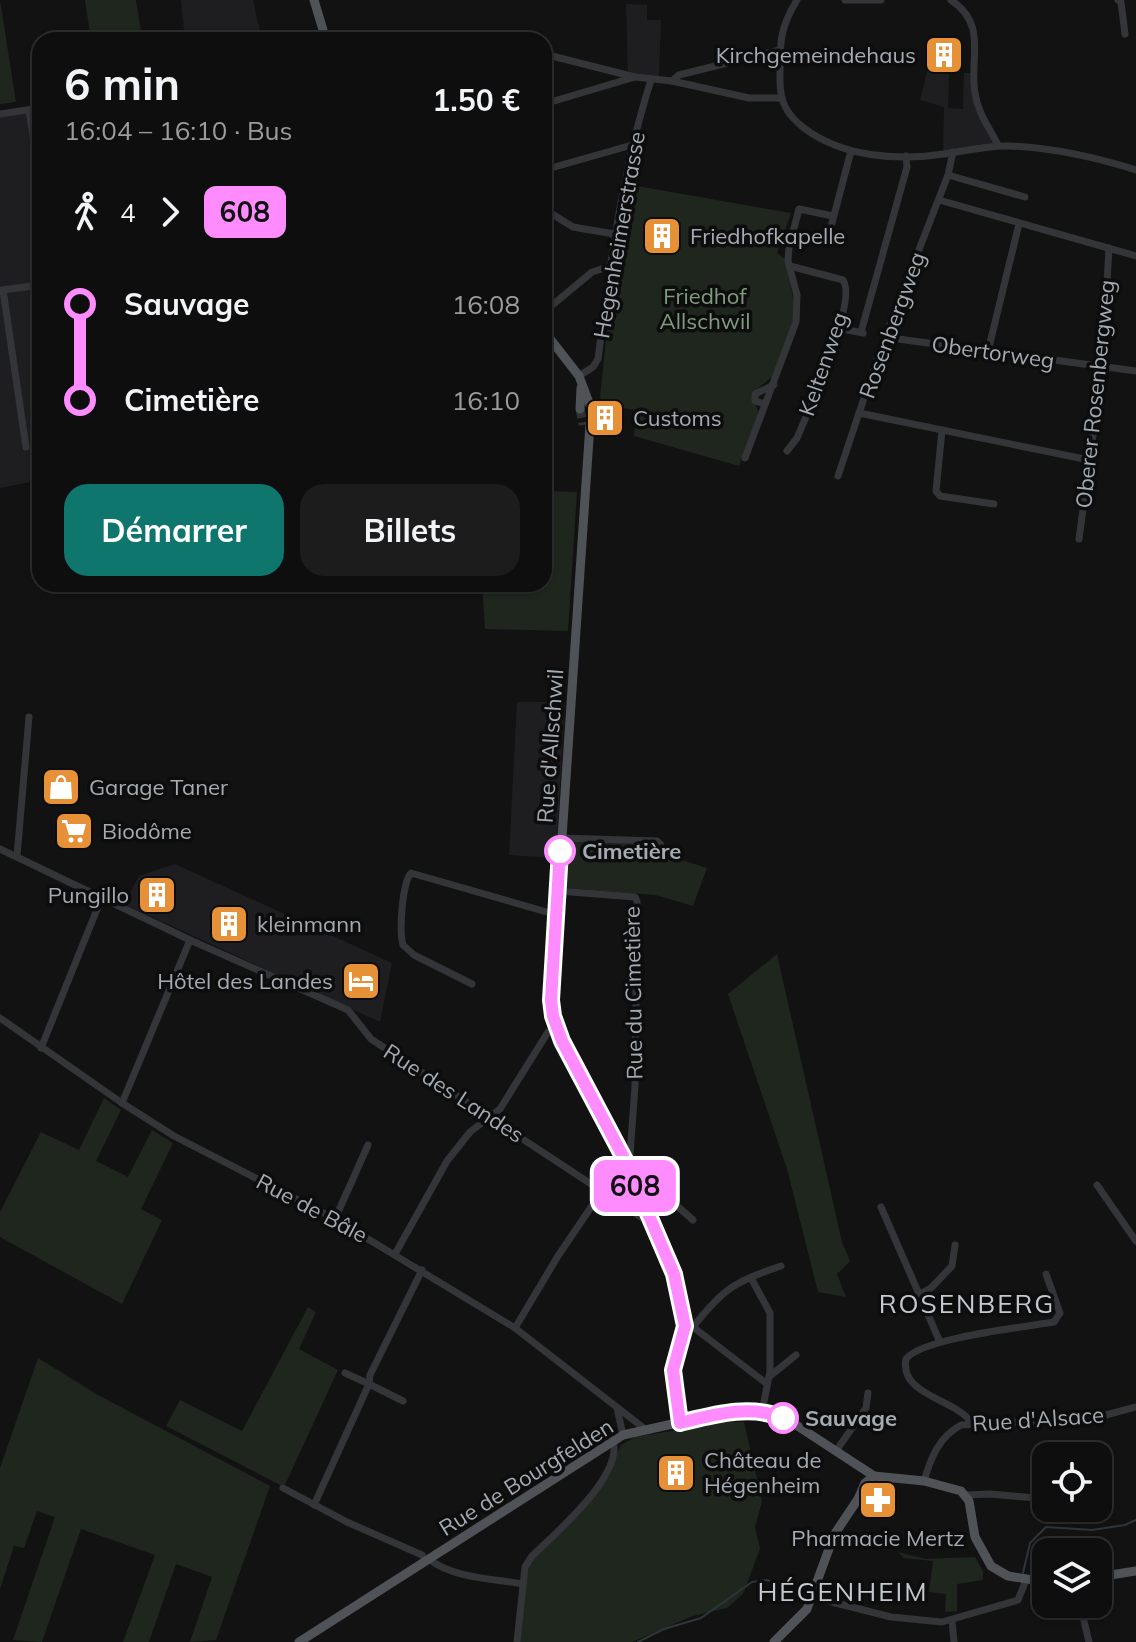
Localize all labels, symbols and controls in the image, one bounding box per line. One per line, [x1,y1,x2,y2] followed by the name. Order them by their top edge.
[923,34,965,76] building icon: Kirchgemeindehaus
[716,41,916,69] place label: Kirchgemeindehaus
[64,56,180,111] text: 6 min
[432,81,520,119] text: 1.50 €
[64,114,293,147] text: 16:04 – 16:10 · Bus
[587,129,651,341] street label: Hegenheimerstrasse
[64,190,108,234] icon: walk
[148,190,192,234] icon: forward
[220,194,270,229] text: 608
[120,196,136,229] text: 4
[641,215,683,257] building icon: Friedhofkapelle
[690,222,845,250] place label: Friedhofkapelle
[853,248,931,402] street label: Rosenbergweg
[1069,278,1121,510] street label: Oberer Rosenbergweg
[660,282,750,335] park label: Friedhof Allschwil
[124,285,250,323] text: Sauvage
[452,288,520,321] text: 16:08
[792,309,854,419] street label: Keltenweg
[930,330,1056,374] street label: Obertorweg
[124,381,259,419] text: Cimetière
[452,384,520,417] text: 16:10
[584,397,626,439] building icon: Customs
[633,404,722,432] place label: Customs
[64,484,284,576] button: Démarrer
[300,484,520,576] button: Billets
[531,668,569,824] street label: Rue d'Allschwil
[40,766,82,808] shop icon: Garage Taner
[89,773,228,801] place label: Garage Taner
[53,810,95,852] supermarket icon: Biodôme
[102,817,192,845] place label: Biodôme
[545,836,575,866] marker: Cimetière
[582,837,681,865] place label: Cimetière
[136,874,178,916] building icon: Pungillo
[48,881,129,909] place label: Pungillo
[208,903,250,945] building icon: kleinmann
[617,906,649,1080] street label: Rue du Cimetière
[257,910,362,938] place label: kleinmann
[340,960,382,1002] hotel icon: Hôtel des Landes
[157,967,333,995] place label: Hôtel des Landes
[379,1037,529,1149] street label: Rue des Landes
[589,1160,681,1212] line badge: 608
[252,1167,372,1249] street label: Rue de Bâle
[610,1168,660,1203] text: 608
[879,1287,1055,1320] district label: ROSENBERG
[971,1400,1105,1438] street label: Rue d'Alsace
[768,1403,798,1433] marker: Sauvage
[805,1404,897,1432] place label: Sauvage
[434,1412,618,1542] street label: Rue de Bourgfelden
[1032,1442,1112,1618] map controls
[1032,1442,1112,1522] button: locate
[704,1446,822,1499] place label: Château de Hégenheim
[655,1452,697,1494] building icon: Château de Hégenheim
[857,1479,899,1521] pharmacy icon: Pharmacie Mertz
[791,1524,965,1552] place label: Pharmacie Mertz
[1032,1538,1112,1618] button: layers
[757,1575,929,1608] district label: HÉGENHEIM

